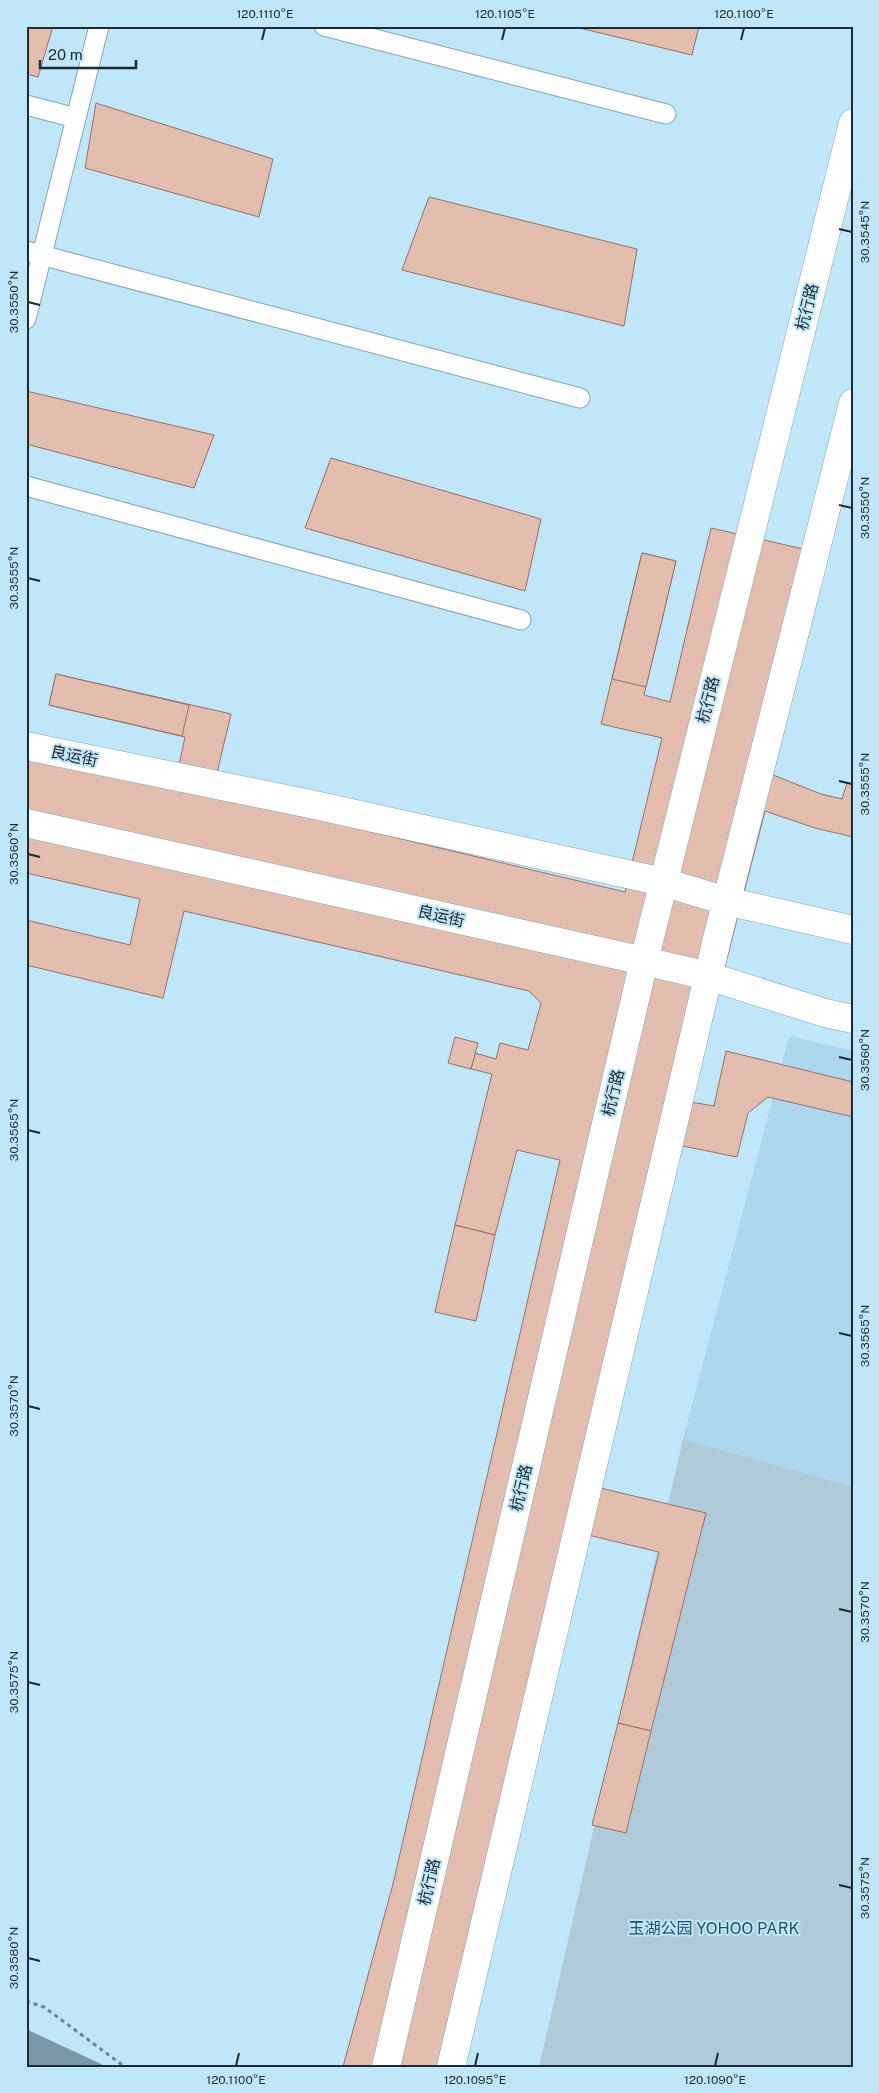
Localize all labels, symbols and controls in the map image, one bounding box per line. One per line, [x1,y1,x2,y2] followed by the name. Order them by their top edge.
[236,7,294,21] text: 120.1110°E
[475,7,535,21] text: 120.1105°E
[714,7,774,21] text: 120.1100°E
[40,38,136,70] scale bar
[48,46,83,63] text: 20 m
[858,201,872,263] text: 30.3545°N
[7,271,21,333] text: 30.3550°N
[792,281,822,333] street label: 杭行路
[858,477,872,539] text: 30.3550°N
[7,547,21,609] text: 30.3555°N
[693,674,723,726] street label: 杭行路
[49,742,99,770] street label: 良运街
[858,753,872,815] text: 30.3555°N
[7,823,21,885] text: 30.3560°N
[415,901,467,931] street label: 良运街
[858,1029,872,1091] text: 30.3560°N
[598,1067,628,1119] street label: 杭行路
[7,1099,21,1161] text: 30.3565°N
[858,1305,872,1367] text: 30.3565°N
[7,1375,21,1437] text: 30.3570°N
[506,1462,536,1514] street label: 杭行路
[858,1581,872,1643] text: 30.3570°N
[7,1651,21,1713] text: 30.3575°N
[414,1856,444,1908] street label: 杭行路
[858,1857,872,1919] text: 30.3575°N
[629,1919,799,1938] park label: 玉湖公园 YOHOO PARK
[7,1927,21,1989] text: 30.3580°N
[206,2073,266,2087] text: 120.1100°E
[444,2073,506,2087] text: 120.1095°E
[684,2073,746,2087] text: 120.1090°E

